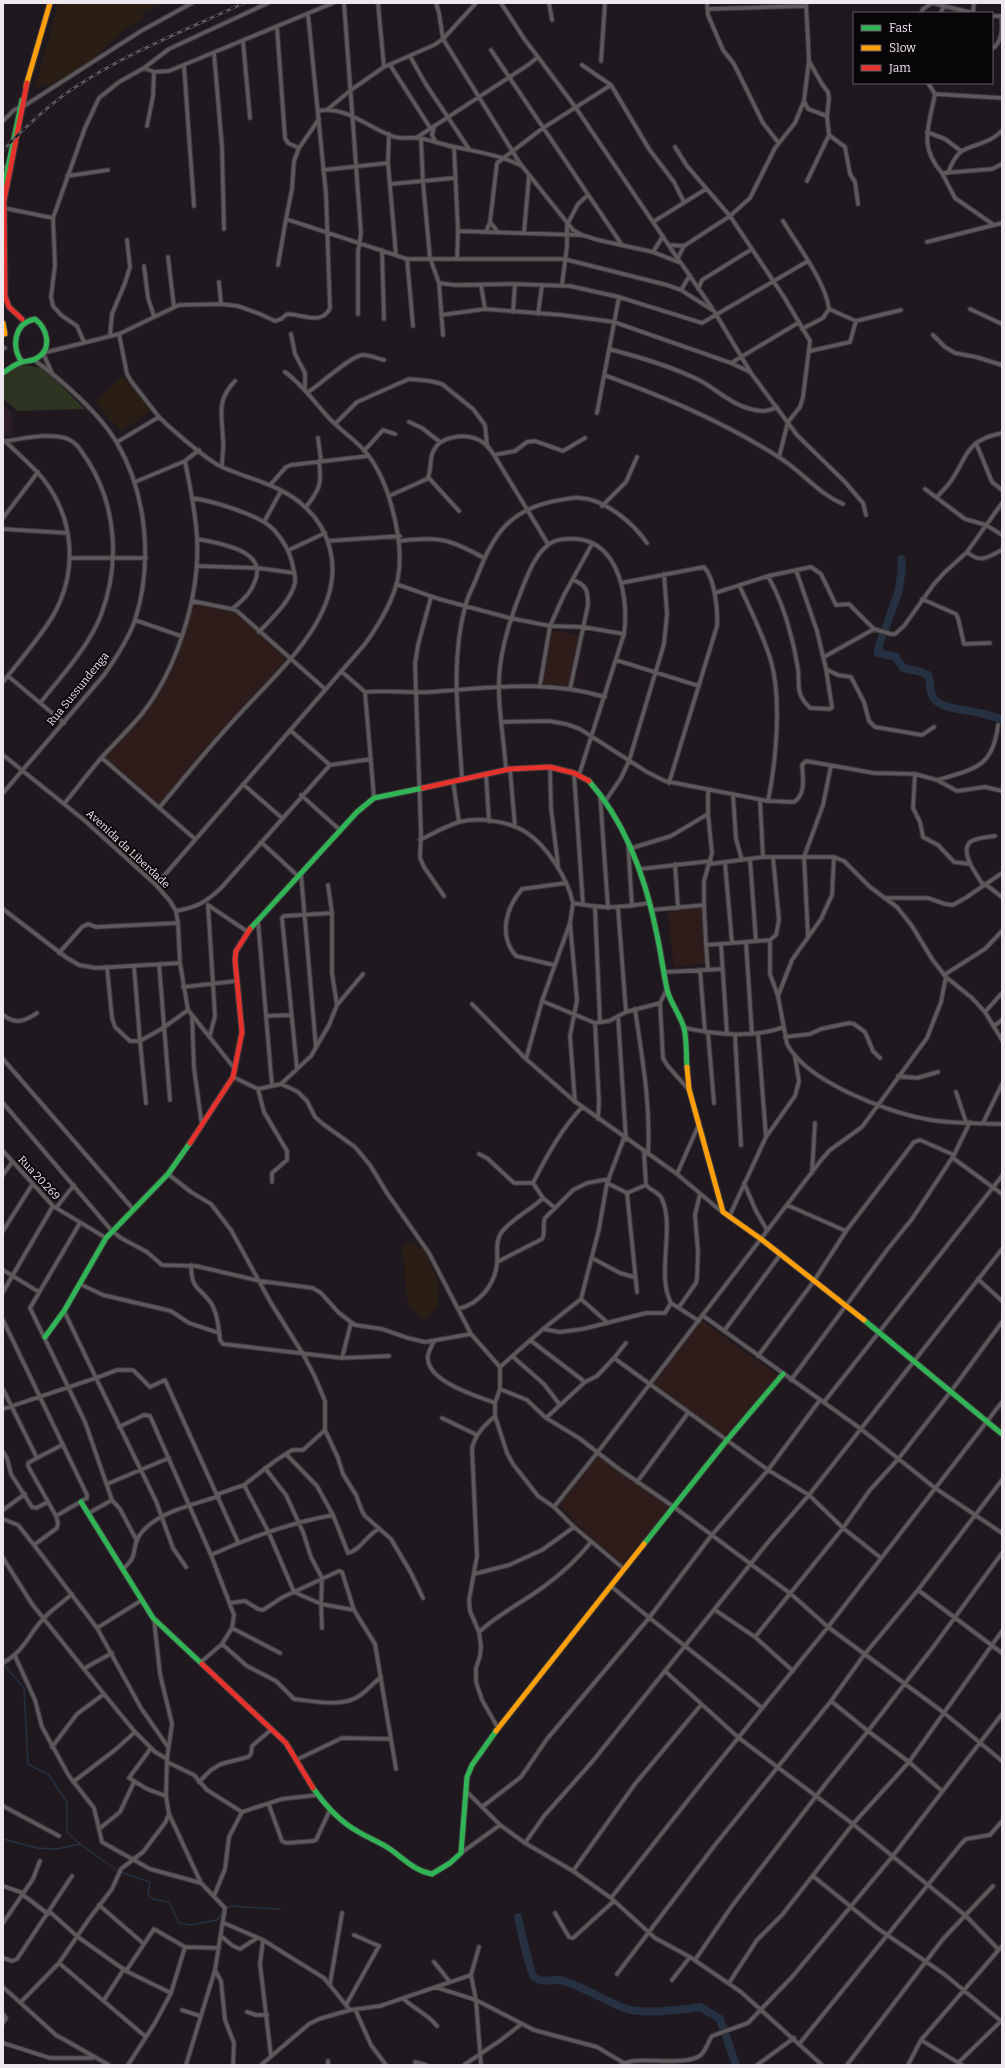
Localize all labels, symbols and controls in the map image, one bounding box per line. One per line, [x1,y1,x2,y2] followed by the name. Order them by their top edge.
[853,12,993,84] legend
[889,21,913,35] text: Fast
[889,41,916,55] text: Slow
[888,61,911,75] text: Jam
[44,649,112,729] street label: Rua Sussundenga
[84,807,172,891] street label: Avenida da Liberdade
[15,1153,63,1203] street label: Rua 20.269

